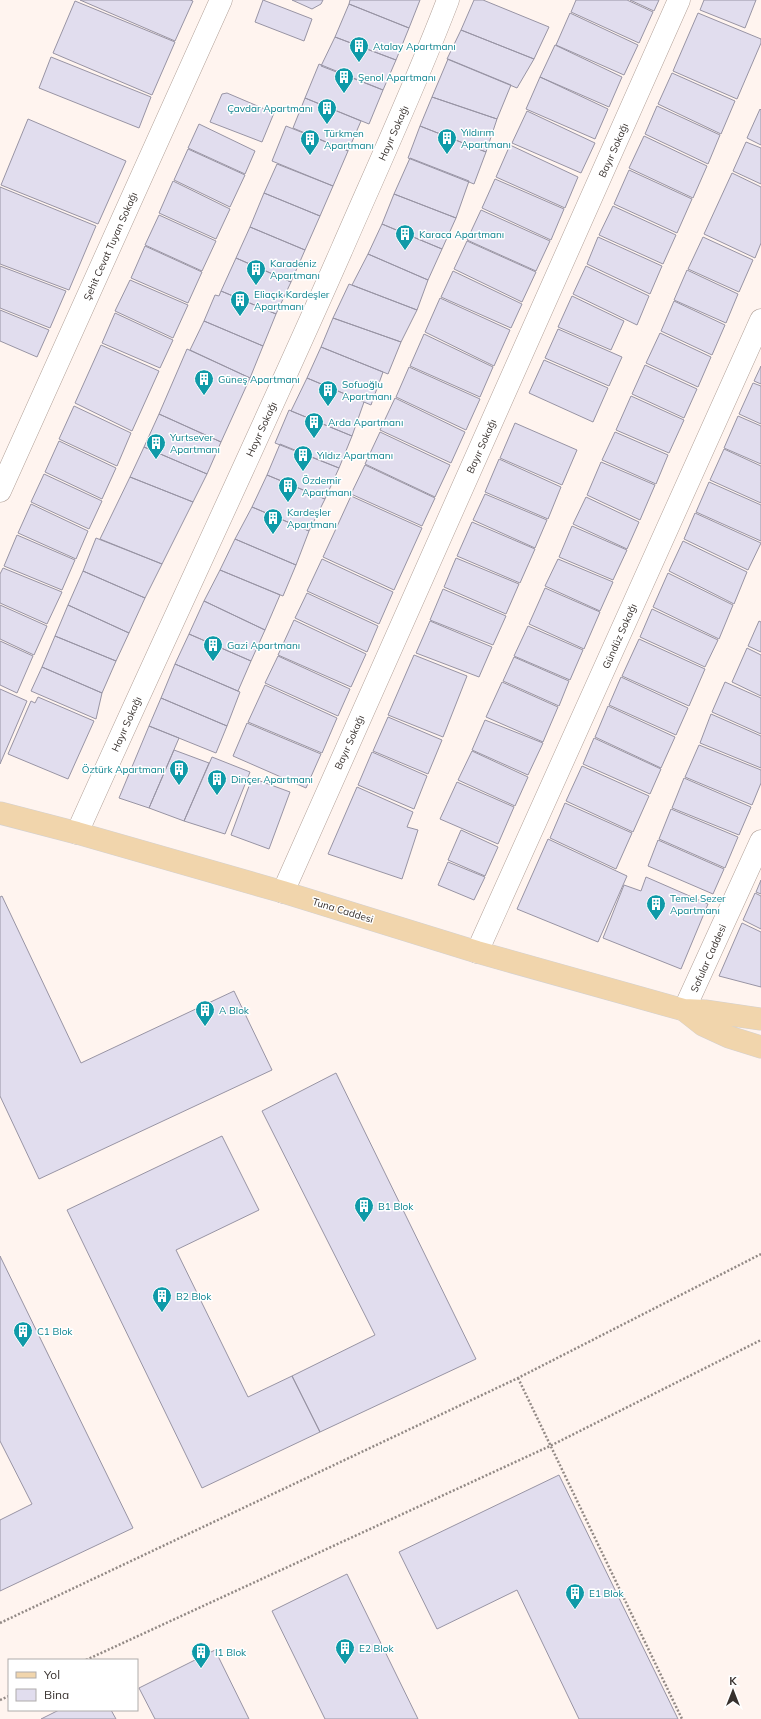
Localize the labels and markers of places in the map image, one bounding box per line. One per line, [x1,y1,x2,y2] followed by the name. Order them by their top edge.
[348,35,370,63] building icon: Atalay Apartmanı
[373,40,456,53] place label: Atalay Apartmanı
[333,66,355,94] building icon: Şenol Apartmanı
[358,71,436,84] place label: Şenol Apartmanı
[316,97,338,125] building icon: Çavdar Apartmanı
[227,102,313,115] place label: Çavdar Apartmanı
[460,126,511,151] place label: Yıldırım Apartmanı
[324,127,374,152] place label: Türkmen Apartmanı
[436,127,458,155] building icon: Yıldırım Apartmanı
[299,128,321,156] building icon: Türkmen Apartmanı
[394,223,416,251] building icon: Karaca Apartmanı
[419,228,504,241] place label: Karaca Apartmanı
[270,257,320,282] place label: Karadeniz Apartmanı
[245,258,267,286] building icon: Karadeniz Apartmanı
[254,288,330,313] place label: Eliaçık Kardeşler Apartmanı
[229,289,251,317] building icon: Eliaçık Kardeşler Apartmanı
[193,368,215,396] building icon: Güneş Apartmanı
[218,373,300,386] place label: Güneş Apartmanı
[342,378,392,403] place label: Sofuoğlu Apartmanı
[317,379,339,407] building icon: Sofuoğlu Apartmanı
[303,411,325,439] building icon: Arda Apartmanı
[328,416,403,429] place label: Arda Apartmanı
[169,431,220,456] place label: Yurtsever Apartmanı
[145,432,167,460] building icon: Yurtsever Apartmanı
[292,444,314,472] building icon: Yıldız Apartmanı
[316,449,393,462] place label: Yıldız Apartmanı
[302,474,352,499] place label: Özdemir Apartmanı
[277,475,299,503] building icon: Özdemir Apartmanı
[287,506,337,531] place label: Kardeşler Apartmanı
[262,507,284,535] building icon: Kardeşler Apartmanı
[202,634,224,662] building icon: Gazi Apartmanı
[227,639,300,652] place label: Gazi Apartmanı
[168,758,190,786] building icon: Öztürk Apartmanı
[82,763,165,776] place label: Öztürk Apartmanı
[206,768,228,796] building icon: Dinçer Apartmanı
[231,773,313,786] place label: Dinçer Apartmanı
[670,892,726,917] place label: Temel Sezer Apartmanı
[645,893,667,921] building icon: Temel Sezer Apartmanı
[194,999,216,1027] building icon: A Blok
[219,1004,250,1017] place label: A Blok
[353,1195,375,1223] building icon: B1 Blok
[378,1200,414,1213] place label: B1 Blok
[151,1285,173,1313] building icon: B2 Blok
[176,1290,212,1303] place label: B2 Blok
[12,1320,34,1348] building icon: C1 Blok
[37,1325,73,1338] place label: C1 Blok
[564,1582,586,1610] building icon: E1 Blok
[589,1587,624,1600] place label: E1 Blok
[334,1637,356,1665] building icon: E2 Blok
[190,1641,212,1669] building icon: I1 Blok
[359,1642,394,1655] place label: E2 Blok
[215,1646,247,1659] place label: I1 Blok

